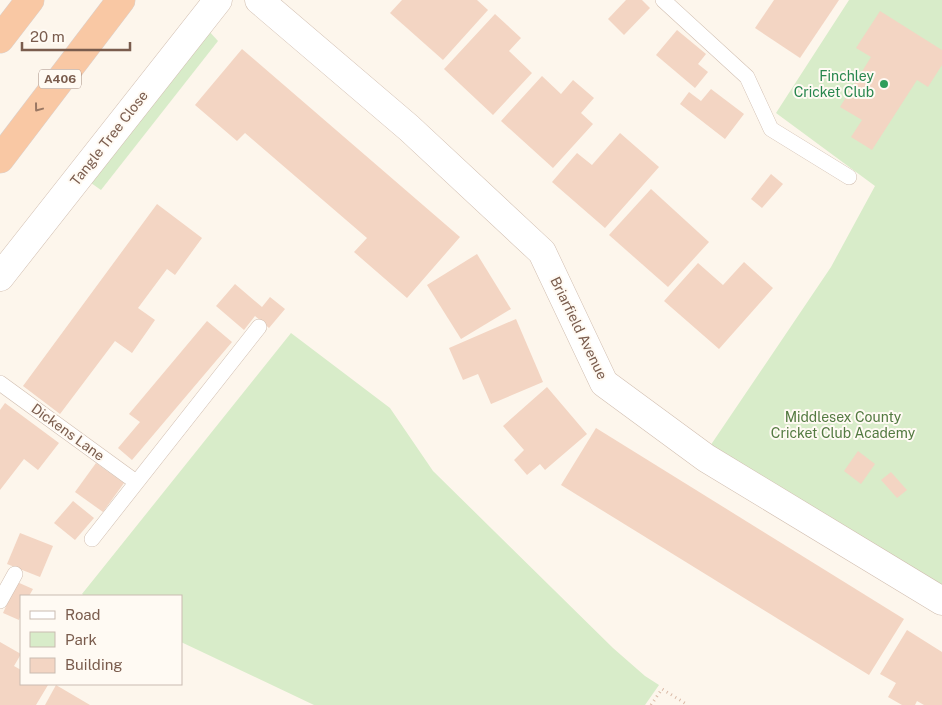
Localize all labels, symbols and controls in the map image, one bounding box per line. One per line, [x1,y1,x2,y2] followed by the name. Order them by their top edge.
[22,20,130,52] scale bar
[30,28,65,45] text: 20 m
[794,68,874,100] place label: Finchley Cricket Club
[39,70,81,88] road number: A406
[878,78,890,90] marker: Finchley Cricket Club
[67,87,151,189] street label: Tangle Tree Close
[36,102,44,111] one-way arrow
[547,274,611,382] street label: Briarfield Avenue
[28,400,108,464] street label: Dickens Lane
[771,409,916,441] park label: Middlesex County Cricket Club Academy
[20,595,182,685] legend
[65,606,101,623] text: Road
[65,631,97,648] text: Park
[65,656,123,673] text: Building

